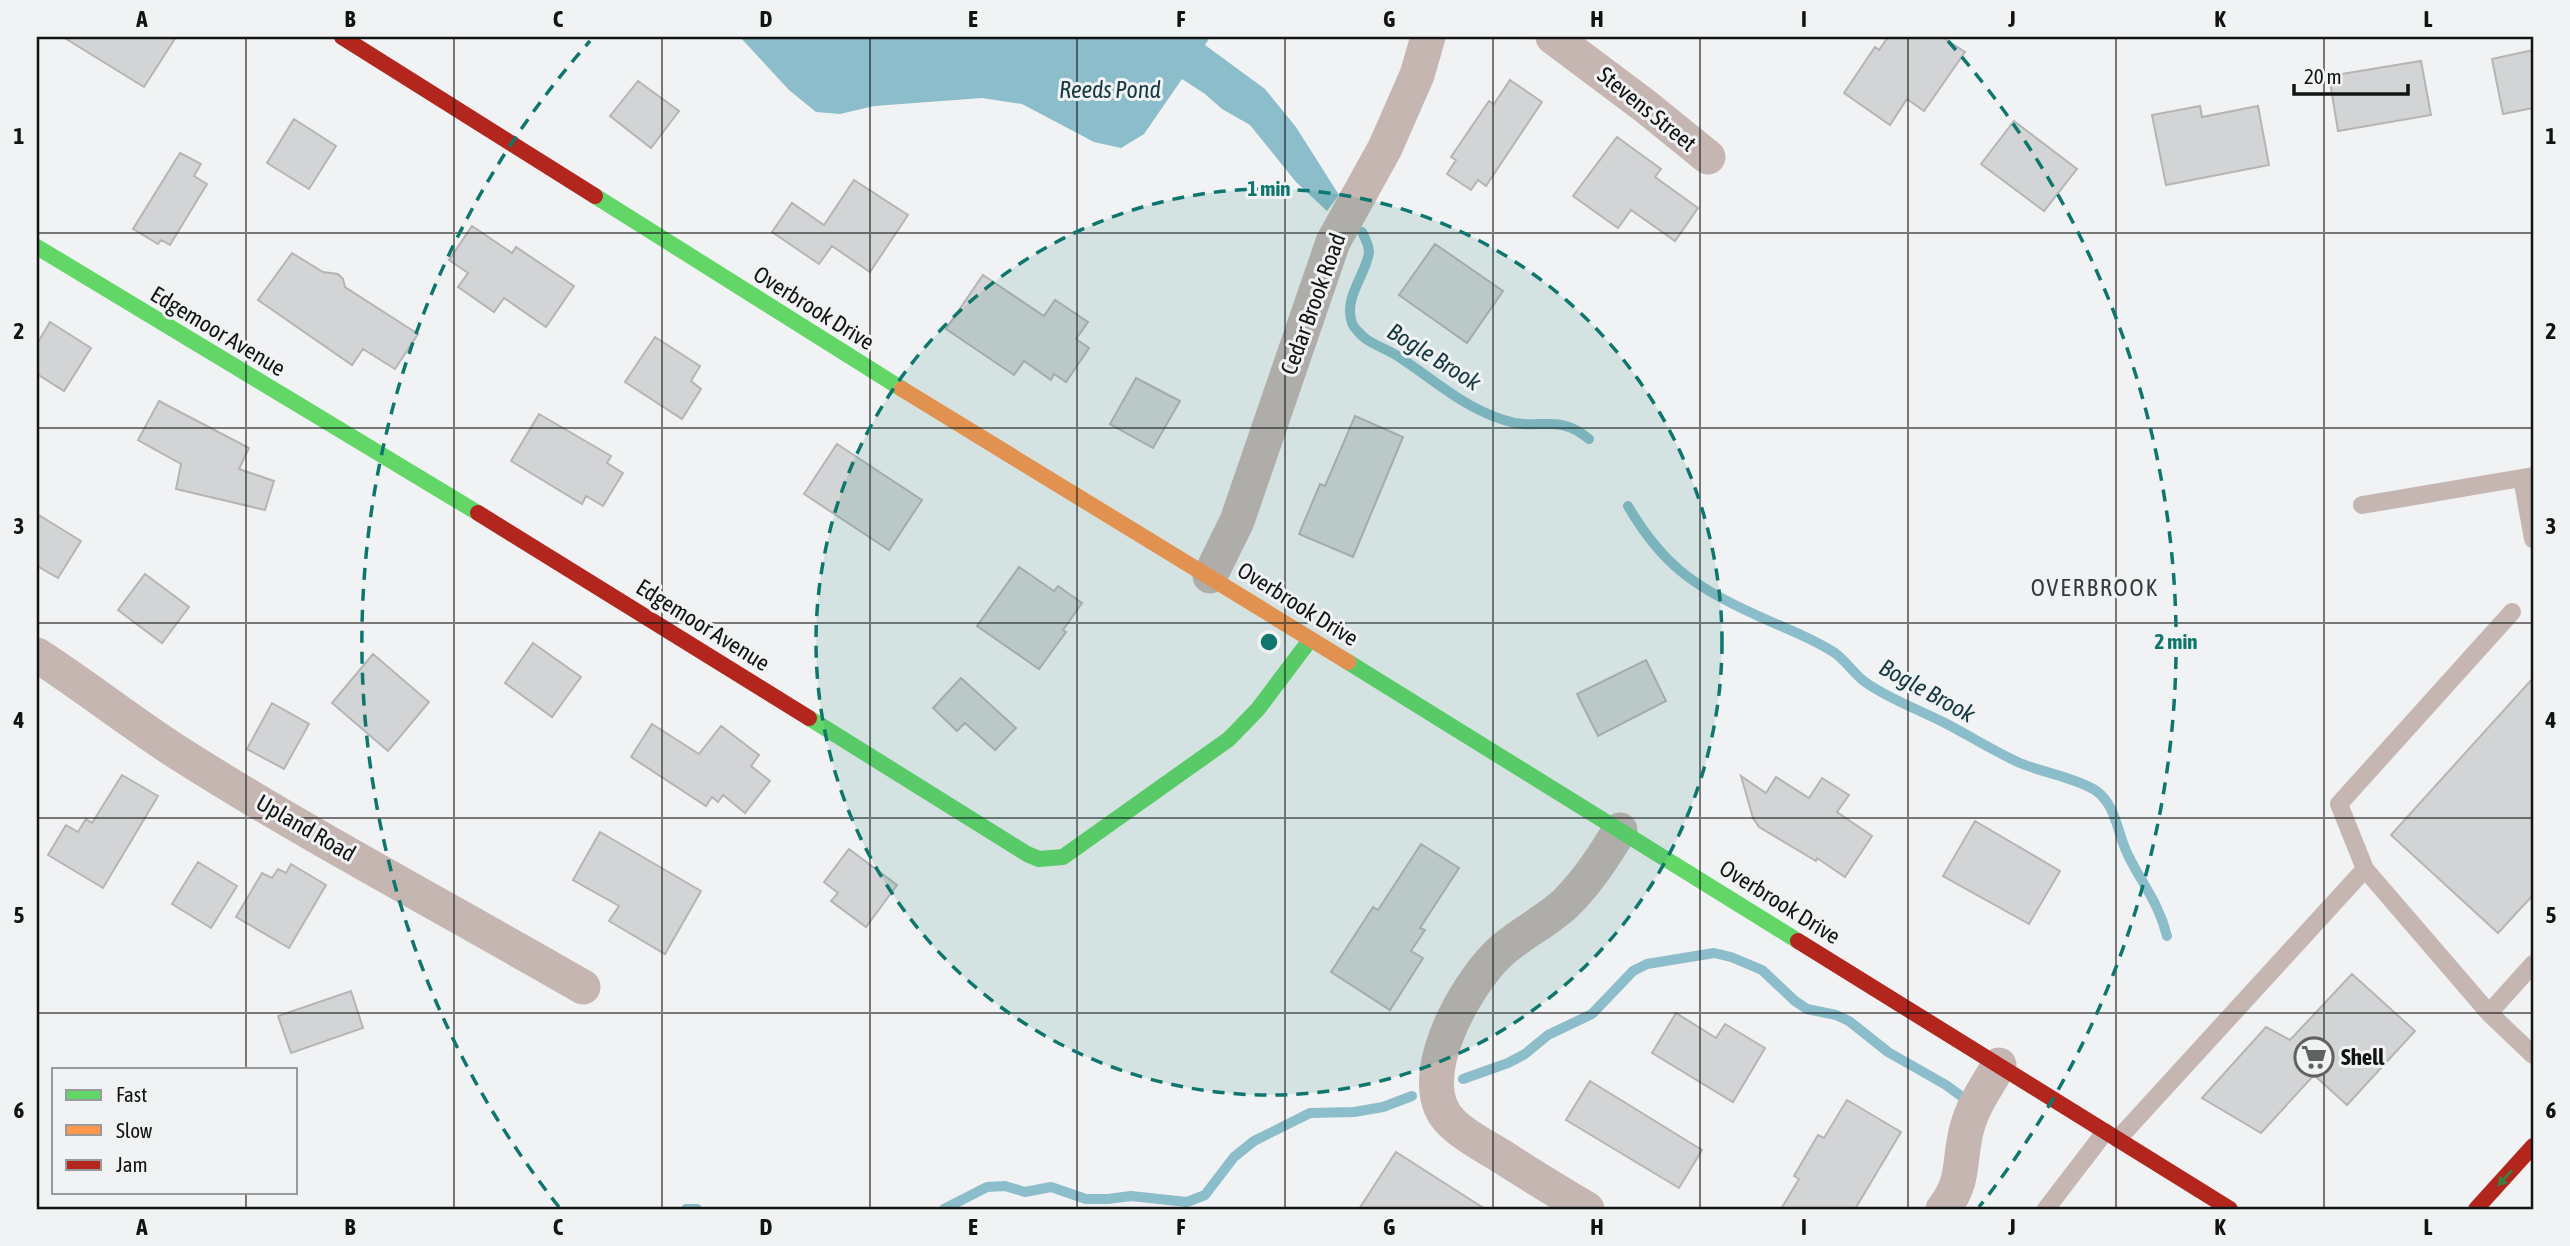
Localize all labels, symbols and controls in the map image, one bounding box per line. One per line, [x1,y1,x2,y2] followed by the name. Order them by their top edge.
[135,6,148,32] text: A
[345,6,356,32] text: B
[553,6,564,32] text: C
[760,6,773,32] text: D
[968,6,978,32] text: E
[1176,6,1186,32] text: F
[1383,6,1395,32] text: G
[1590,6,1604,32] text: H
[1801,6,1807,32] text: I
[2007,6,2016,32] text: J
[2214,6,2226,32] text: K
[2424,6,2433,32] text: L
[2294,52,2407,96] scale bar
[1593,62,1701,156] street label: Stevens Street
[2304,64,2342,88] text: 20 m
[1059,76,1161,103] water label: Reeds Pond
[14,123,25,149] text: 1
[2546,123,2557,149] text: 1
[1248,176,1290,200] text: 1 min
[1275,230,1351,378] street label: Cedar Brook Road
[749,261,879,355] street label: Overbrook Drive
[146,281,290,381] street label: Edgemoor Avenue
[1383,317,1486,396] water label: Bogle Brook
[14,318,24,344] text: 2
[2546,318,2556,344] text: 2
[14,513,24,539] text: 3
[2546,513,2556,539] text: 3
[1233,557,1363,651] street label: Overbrook Drive
[632,574,774,676] street label: Edgemoor Avenue
[2031,574,2159,601] district label: OVERBROOK
[2155,629,2197,653] text: 2 min
[1257,630,1281,654] centre of rings
[1875,653,1980,728] water label: Bogle Brook
[13,707,25,733] text: 4
[2545,707,2557,733] text: 4
[252,789,360,867] street label: Upland Road
[1715,855,1845,949] street label: Overbrook Drive
[14,902,25,928] text: 5
[2546,902,2557,928] text: 5
[2293,1036,2335,1078] supermarket icon: Shell
[2341,1044,2385,1070] place label: Shell
[52,1068,298,1194] legend
[116,1082,147,1106] text: Fast
[14,1097,25,1123] text: 6
[2546,1097,2557,1123] text: 6
[116,1118,153,1142] text: Slow
[116,1152,148,1176] text: Jam
[2497,1169,2513,1186] one-way arrow
[135,1214,148,1240] text: A
[345,1214,356,1240] text: B
[553,1214,564,1240] text: C
[760,1214,773,1240] text: D
[968,1214,978,1240] text: E
[1176,1214,1186,1240] text: F
[1383,1214,1395,1240] text: G
[1590,1214,1604,1240] text: H
[1801,1214,1807,1240] text: I
[2007,1214,2016,1240] text: J
[2214,1214,2226,1240] text: K
[2424,1214,2433,1240] text: L

